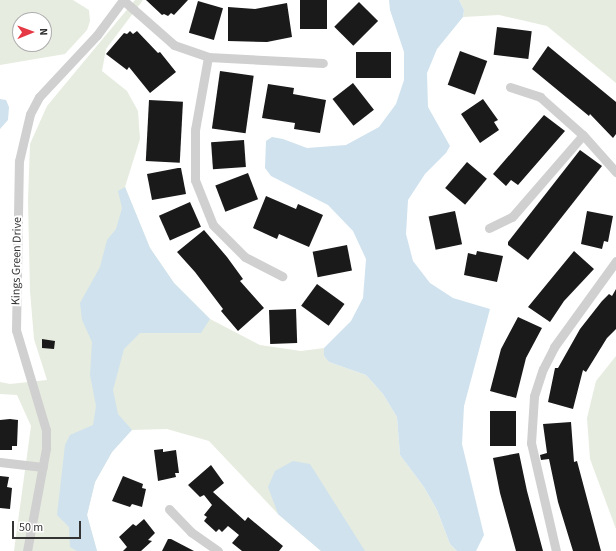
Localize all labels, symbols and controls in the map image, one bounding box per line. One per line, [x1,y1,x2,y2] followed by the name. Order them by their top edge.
[12,12,52,52] north arrow
[36,28,51,36] text: N
[9,217,25,305] street label: Kings Green Drive
[14,513,83,539] scale bar
[19,519,43,536] text: 50 m

